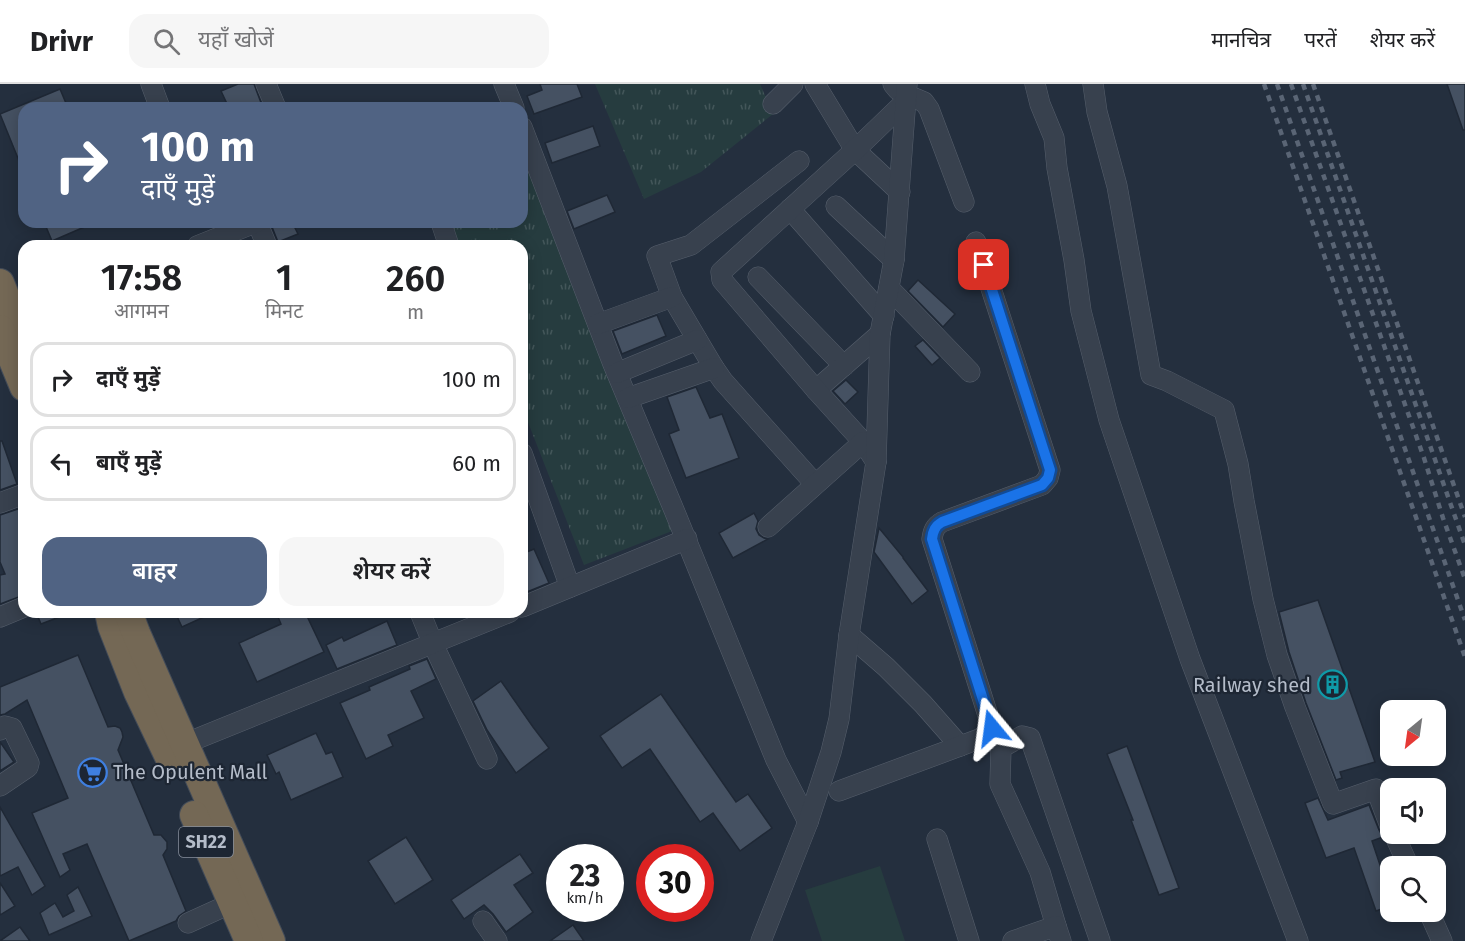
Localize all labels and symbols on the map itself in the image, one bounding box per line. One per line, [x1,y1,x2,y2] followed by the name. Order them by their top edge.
[958,239,1009,290] pin
[1316,669,1348,701] building icon: Railway shed
[1193,673,1311,697] place label: Railway shed
[960,696,1024,760] position arrow
[1380,700,1446,766] north arrow
[76,756,108,788] supermarket icon: The Opulent Mall
[113,760,268,784] place label: The Opulent Mall
[179,827,233,857] road number: SH22
[636,844,714,922] speed limit sign: 30

